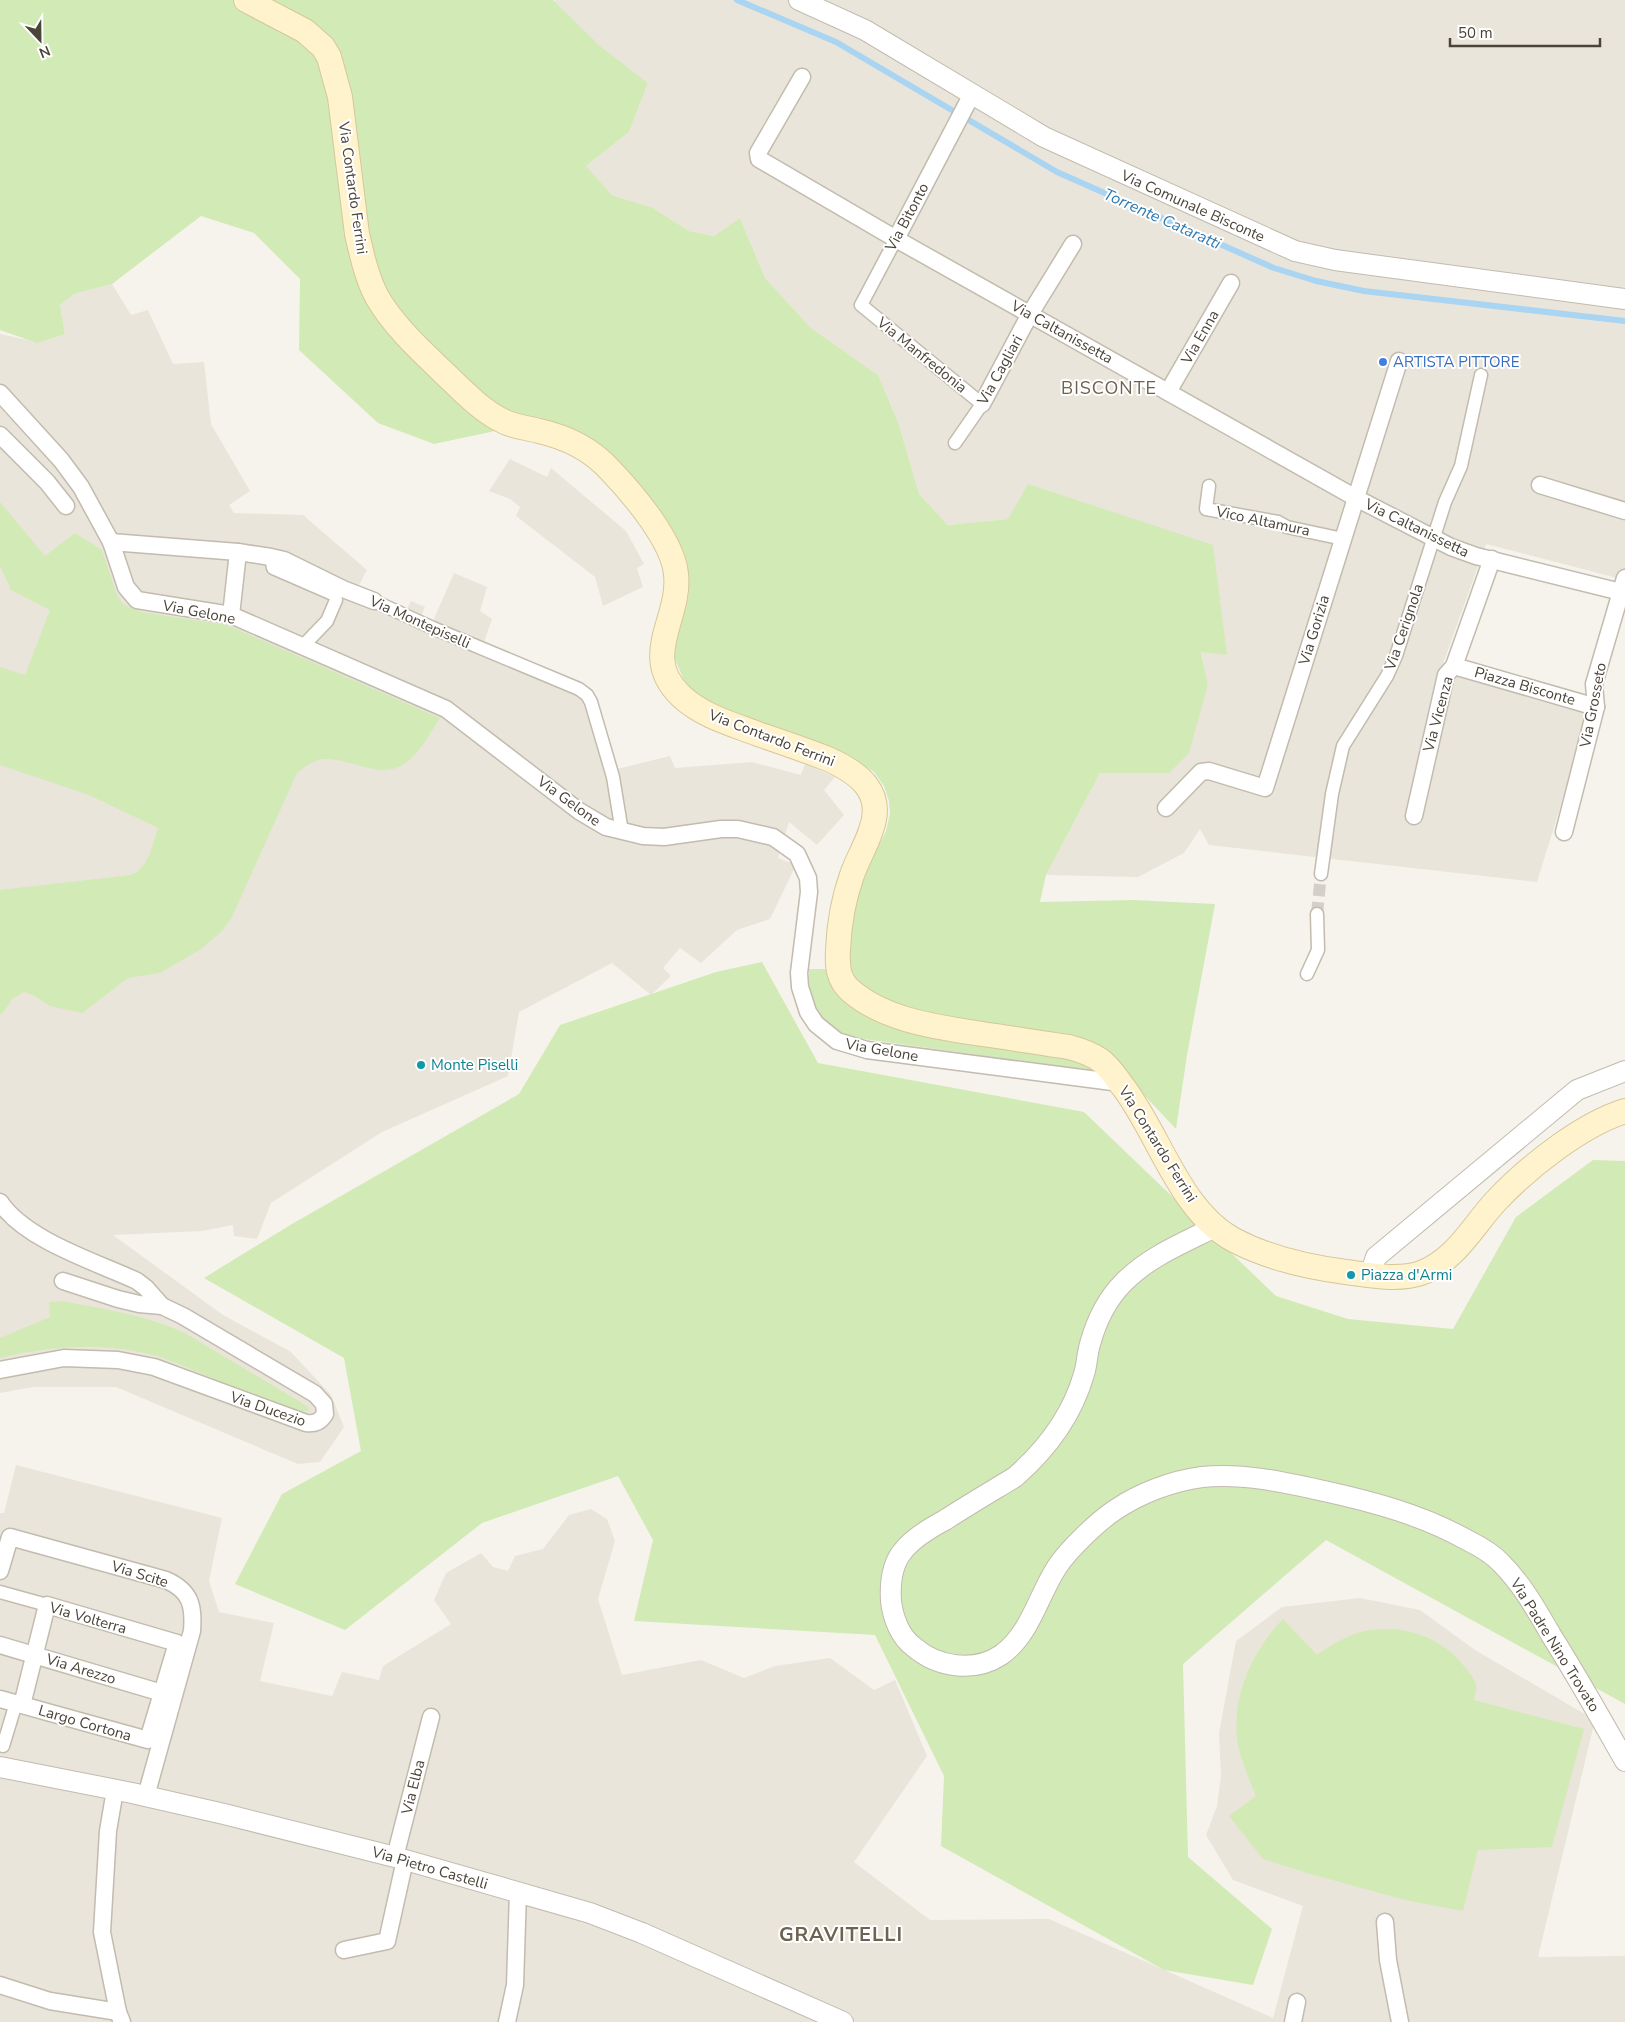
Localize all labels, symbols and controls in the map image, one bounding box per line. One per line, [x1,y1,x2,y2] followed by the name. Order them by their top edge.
[15,15,65,65] north arrow
[1450,15,1600,47] scale bar
[1458,23,1493,43] text: 50 m
[36,41,53,62] text: N
[334,119,372,256] street label: Via Contardo Ferrini
[1117,165,1268,247] street label: Via Comunale Bisconte
[880,179,933,256] street label: Via Bitonto
[1100,183,1224,255] water label: Torrente Cataratti
[1007,295,1117,368] street label: Via Caltanissetta
[1176,306,1224,369] street label: Via Enna
[872,312,971,397] street label: Via Manfredonia
[972,332,1027,409] street label: Via Cagliari
[1393,352,1519,372] place label: ARTISTA PITTORE
[1377,356,1389,368] marker: ARTISTA PITTORE
[1061,376,1157,400] district label: BISCONTE
[1361,494,1472,562] street label: Via Caltanissetta
[1213,501,1312,541] street label: Vico Altamura
[1380,581,1428,674] street label: Via Cerignola
[366,590,474,653] street label: Via Montepiselli
[1294,593,1334,668] street label: Via Gorizia
[160,595,237,629] street label: Via Gelone
[1575,661,1611,750] street label: Via Grosseto
[1472,662,1578,710] street label: Piazza Bisconte
[1418,674,1458,755] street label: Via Vicenza
[705,704,838,771] street label: Via Contardo Ferrini
[532,771,605,831] street label: Via Gelone
[843,1034,920,1066] street label: Via Gelone
[431,1055,518,1075] place label: Monte Piselli
[415,1059,427,1071] marker: Monte Piselli
[1114,1081,1202,1206] street label: Via Contardo Ferrini
[1361,1265,1452,1285] place label: Piazza d'Armi
[1345,1269,1357,1281] marker: Piazza d'Armi
[227,1386,308,1431] street label: Via Ducezio
[108,1556,171,1592] street label: Via Scite
[1505,1573,1604,1716] street label: Via Padre Nino Trovato
[46,1597,129,1639] street label: Via Volterra
[43,1649,118,1689] street label: Via Arezzo
[36,1700,134,1746] street label: Largo Cortona
[396,1758,429,1817] street label: Via Elba
[369,1842,490,1894] street label: Via Pietro Castelli
[779,1921,903,1948] district label: GRAVITELLI

